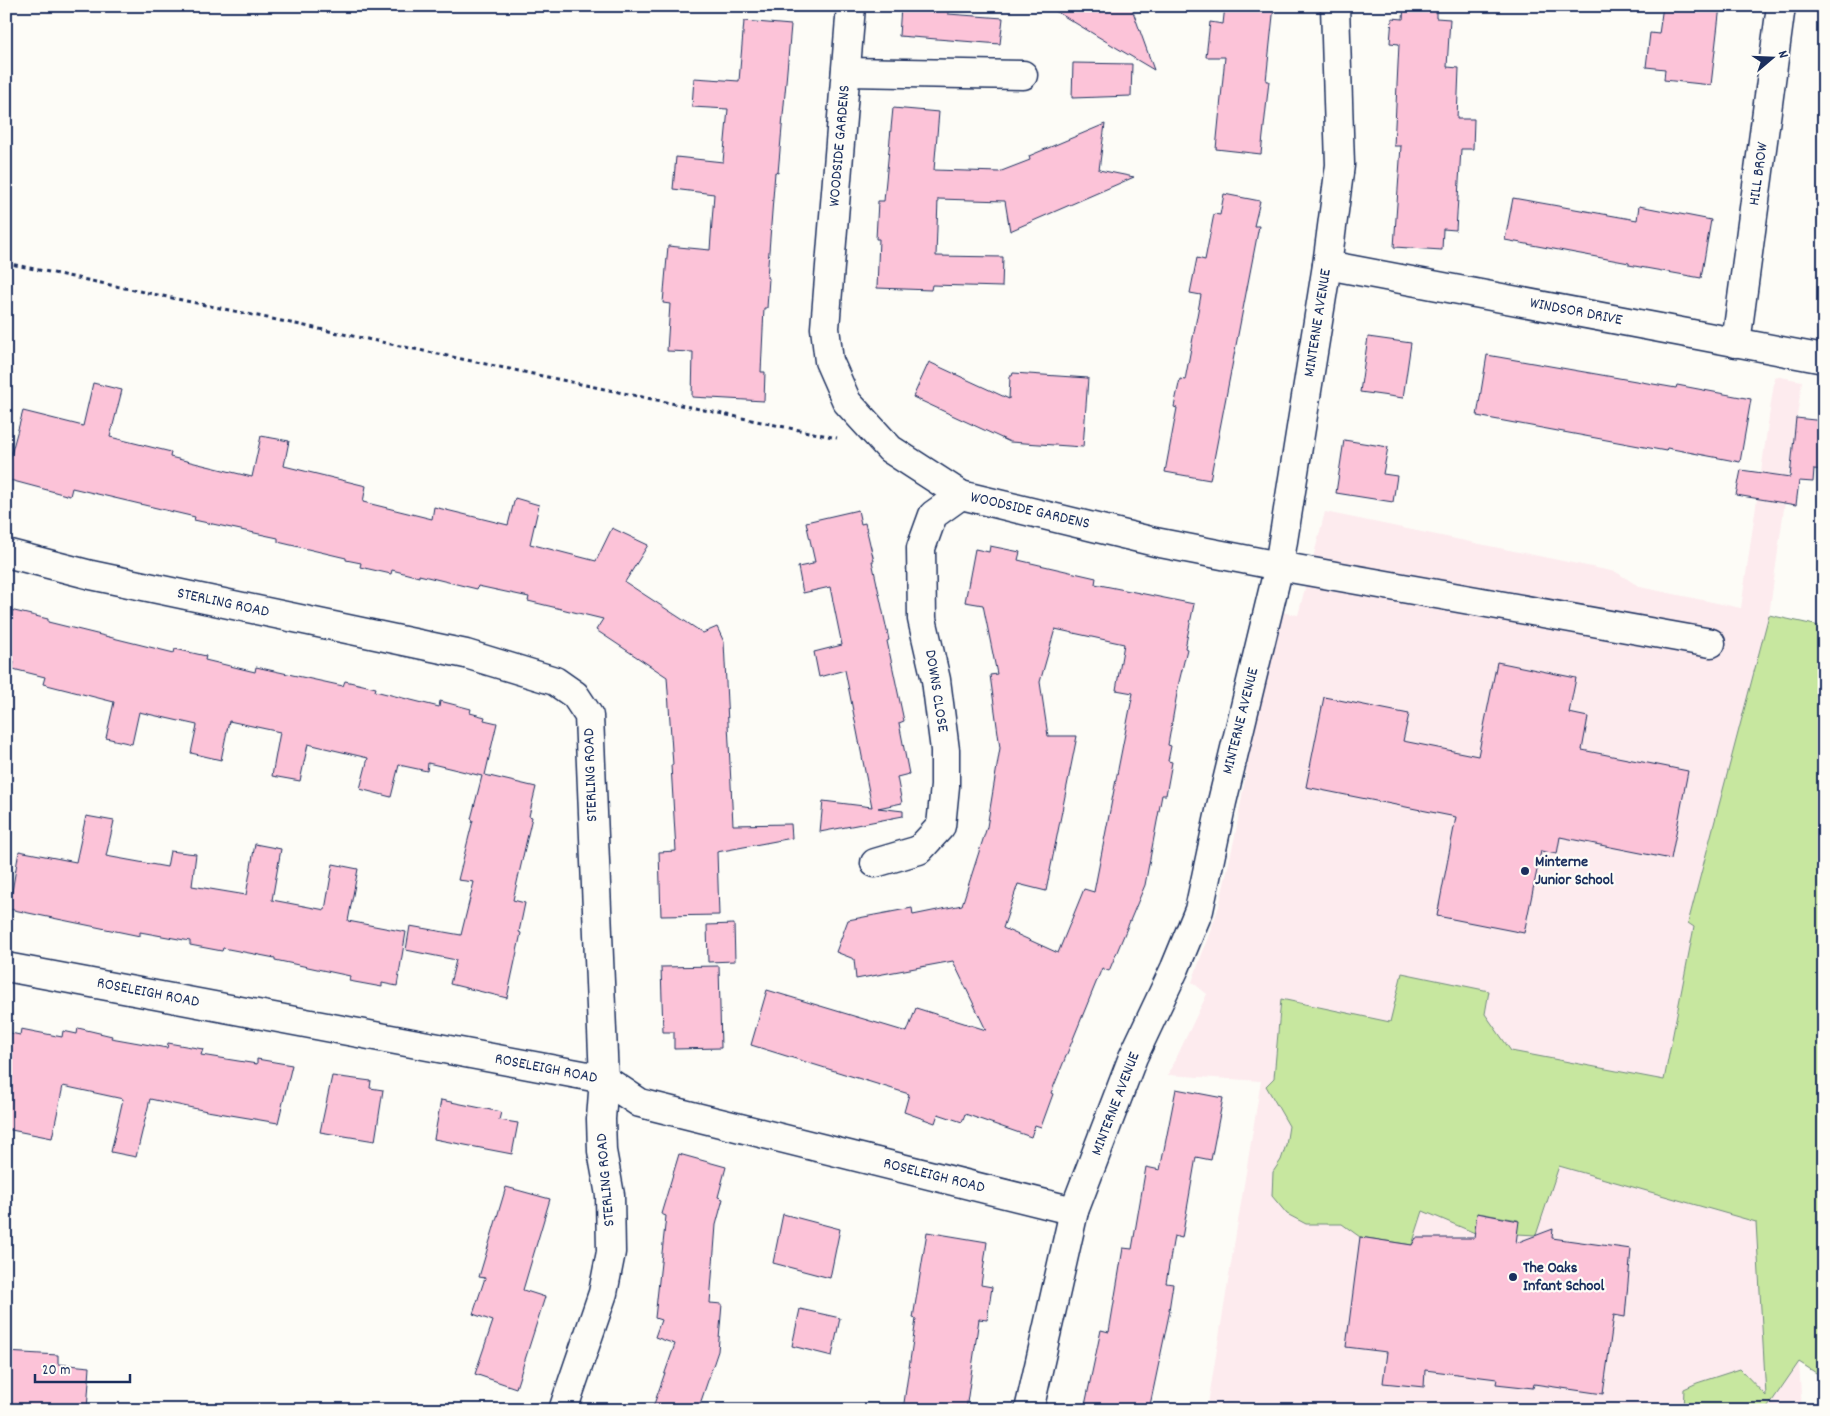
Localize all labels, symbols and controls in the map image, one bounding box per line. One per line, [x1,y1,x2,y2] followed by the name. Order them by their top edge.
[1748,32,1798,82] north arrow
[1772,48,1793,61] text: N
[823,84,857,208] street label: WOODSIDE GARDENS
[1743,140,1775,207] street label: HILL BROW
[1298,267,1338,379] street label: MINTERNE AVENUE
[1528,292,1625,332] street label: WINDSOR DRIVE
[968,486,1092,536] street label: WOODSIDE GARDENS
[175,582,271,624] street label: STERLING ROAD
[918,648,954,735] street label: DOWNS CLOSE
[1217,665,1266,777] street label: MINTERNE AVENUE
[578,728,604,822] street label: STERLING ROAD
[1535,851,1614,892] place label: Minterne Junior School
[1519,865,1531,877] marker: Minterne Junior School
[95,972,201,1014] street label: ROSELEIGH ROAD
[493,1048,599,1090] street label: ROSELEIGH ROAD
[1086,1048,1147,1159] street label: MINTERNE AVENUE
[590,1132,622,1228] street label: STERLING ROAD
[881,1152,987,1200] street label: ROSELEIGH ROAD
[1523,1257,1605,1298] place label: The Oaks Infant School
[1507,1271,1519,1283] marker: The Oaks Infant School
[35,1351,130,1383] scale bar
[42,1360,70,1382] text: 20 m

